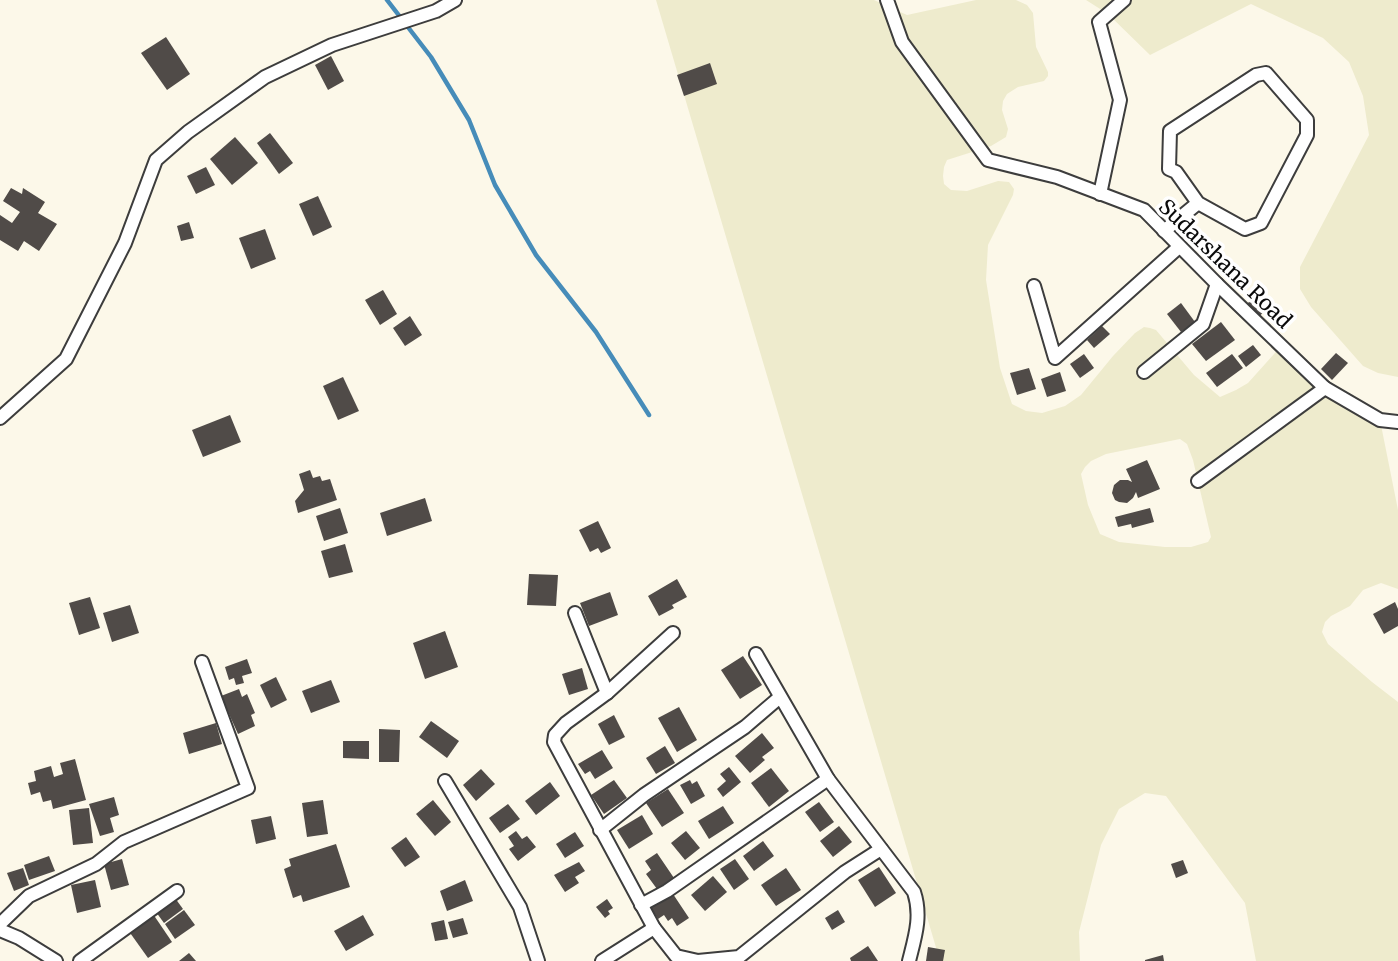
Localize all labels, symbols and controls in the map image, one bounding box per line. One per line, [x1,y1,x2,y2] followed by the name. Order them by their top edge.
[1153,193,1298,334] street label: Sudarshana Road

